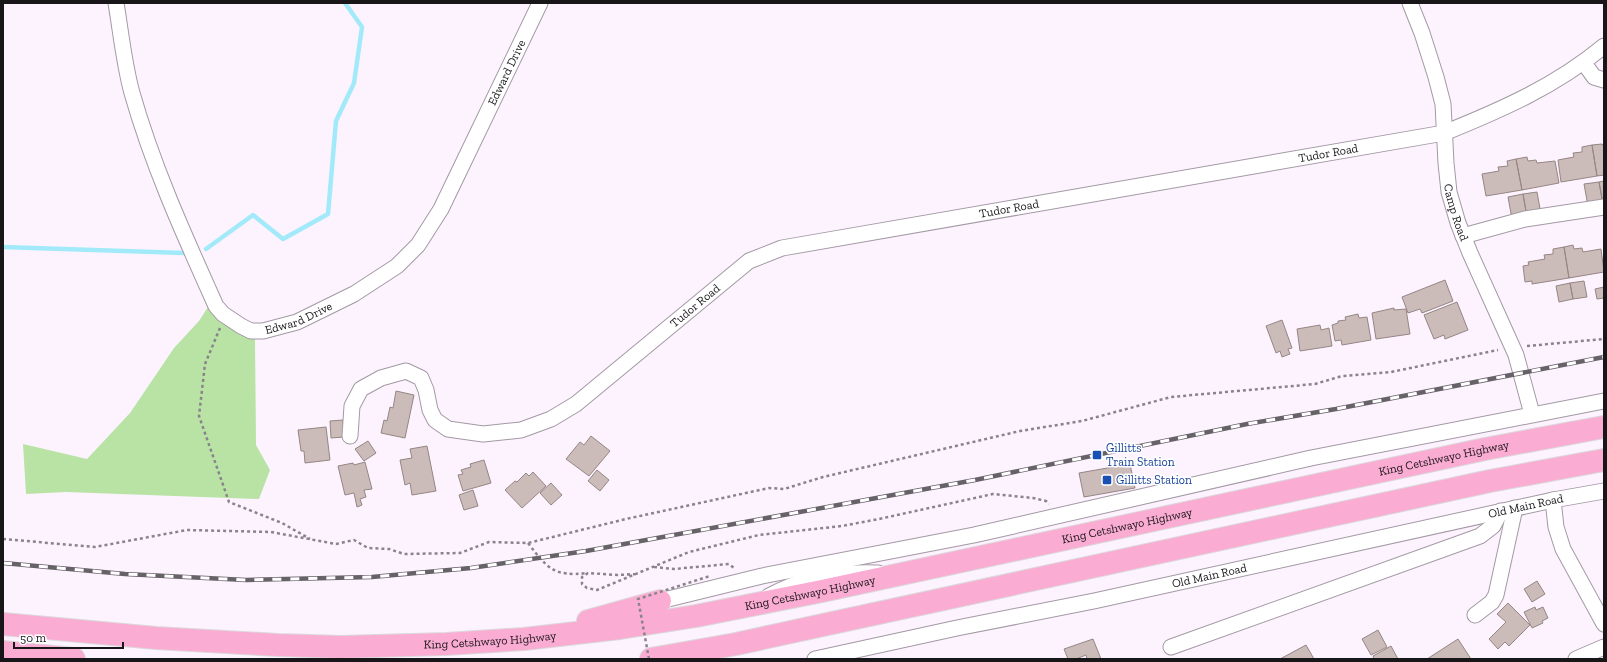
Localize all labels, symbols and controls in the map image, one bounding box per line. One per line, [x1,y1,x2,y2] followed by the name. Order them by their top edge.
[485,37,529,108] street label: Edward Drive
[1297,141,1360,165] street label: Tudor Road
[1441,183,1472,243] street label: Camp Road
[978,196,1040,221] street label: Tudor Road
[667,281,723,330] street label: Tudor Road
[263,299,335,337] street label: Edward Drive
[1377,438,1511,479] street label: King Cetshwayo Highway
[1106,441,1175,469] place label: Gillitts Train Station
[1091,449,1103,461] marker: Gillitts Train Station
[1116,473,1192,487] place label: Gillitts Station
[1101,474,1113,486] marker: Gillitts Station
[1487,491,1565,521] street label: Old Main Road
[1061,505,1194,546] street label: King Cetshwayo Highway
[1171,561,1248,591] street label: Old Main Road
[744,573,877,613] street label: King Cetshwayo Highway
[14,624,123,650] scale bar
[423,628,558,652] street label: King Cetshwayo Highway
[20,631,47,645] text: 50 m

